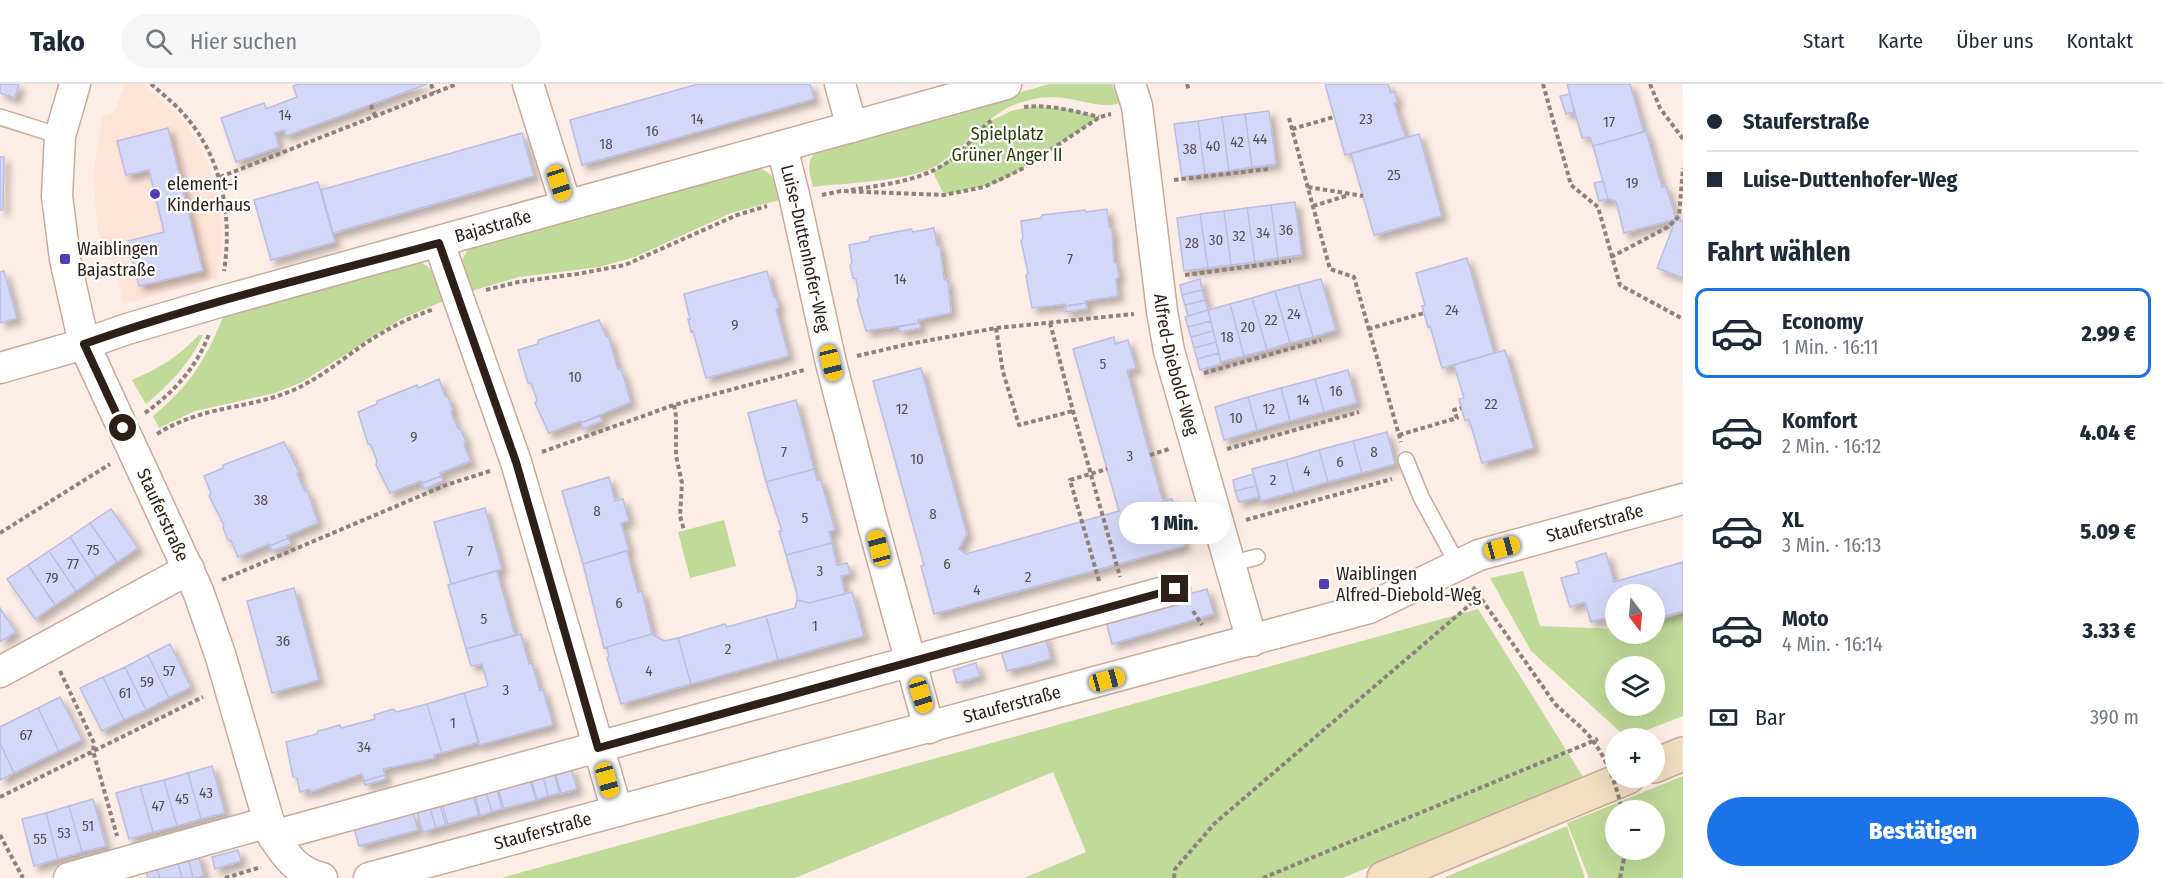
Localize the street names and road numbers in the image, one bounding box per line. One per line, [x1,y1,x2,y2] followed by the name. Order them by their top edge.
[776,162,835,335] street label: Luise-Duttenhofer-Weg
[452,205,534,247] street label: Bajastraße
[1149,292,1204,439] street label: Alfred-Diebold-Weg
[132,465,194,565] street label: Stauferstraße
[1544,499,1646,547] street label: Stauferstraße
[961,681,1063,728] street label: Stauferstraße
[492,807,594,855] street label: Stauferstraße

